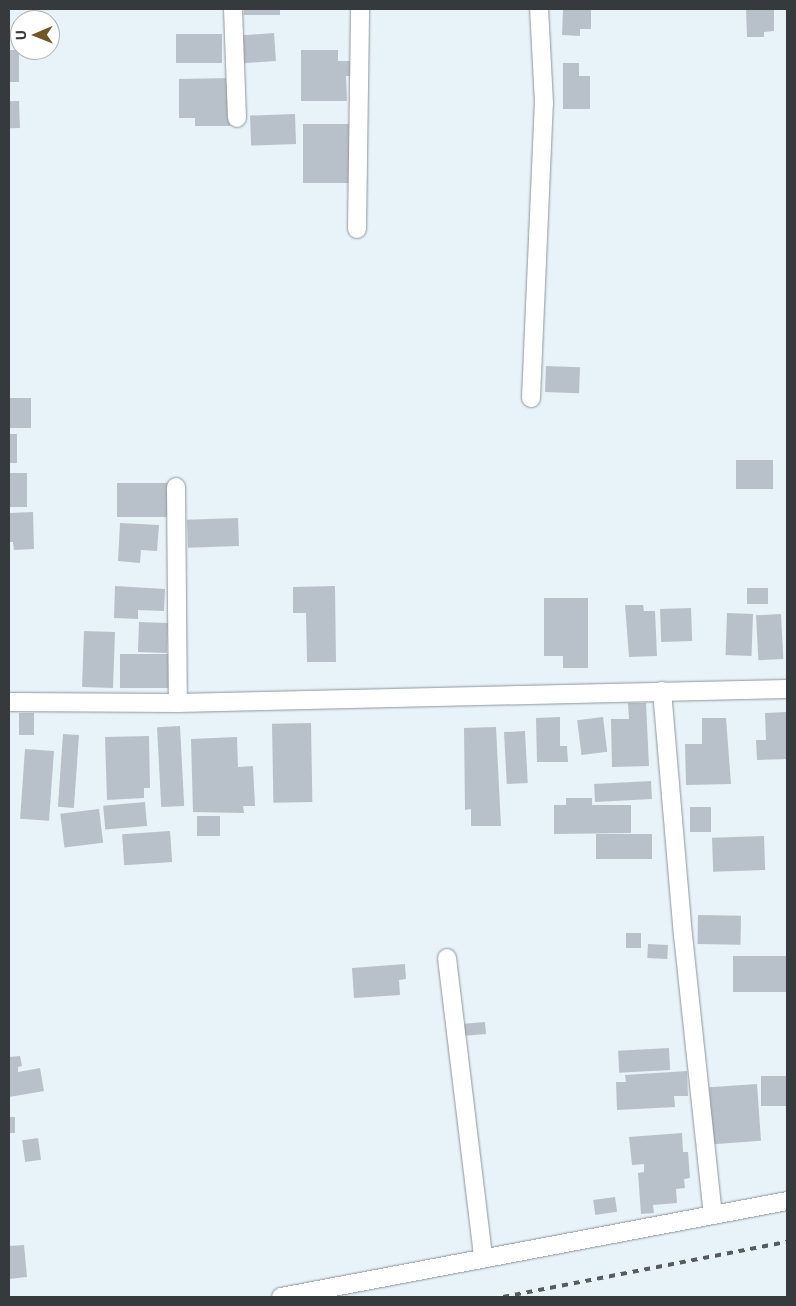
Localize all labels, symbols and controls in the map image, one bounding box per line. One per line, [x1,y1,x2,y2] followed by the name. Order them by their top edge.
[10,10,60,60] north arrow
[13,30,29,40] text: U

